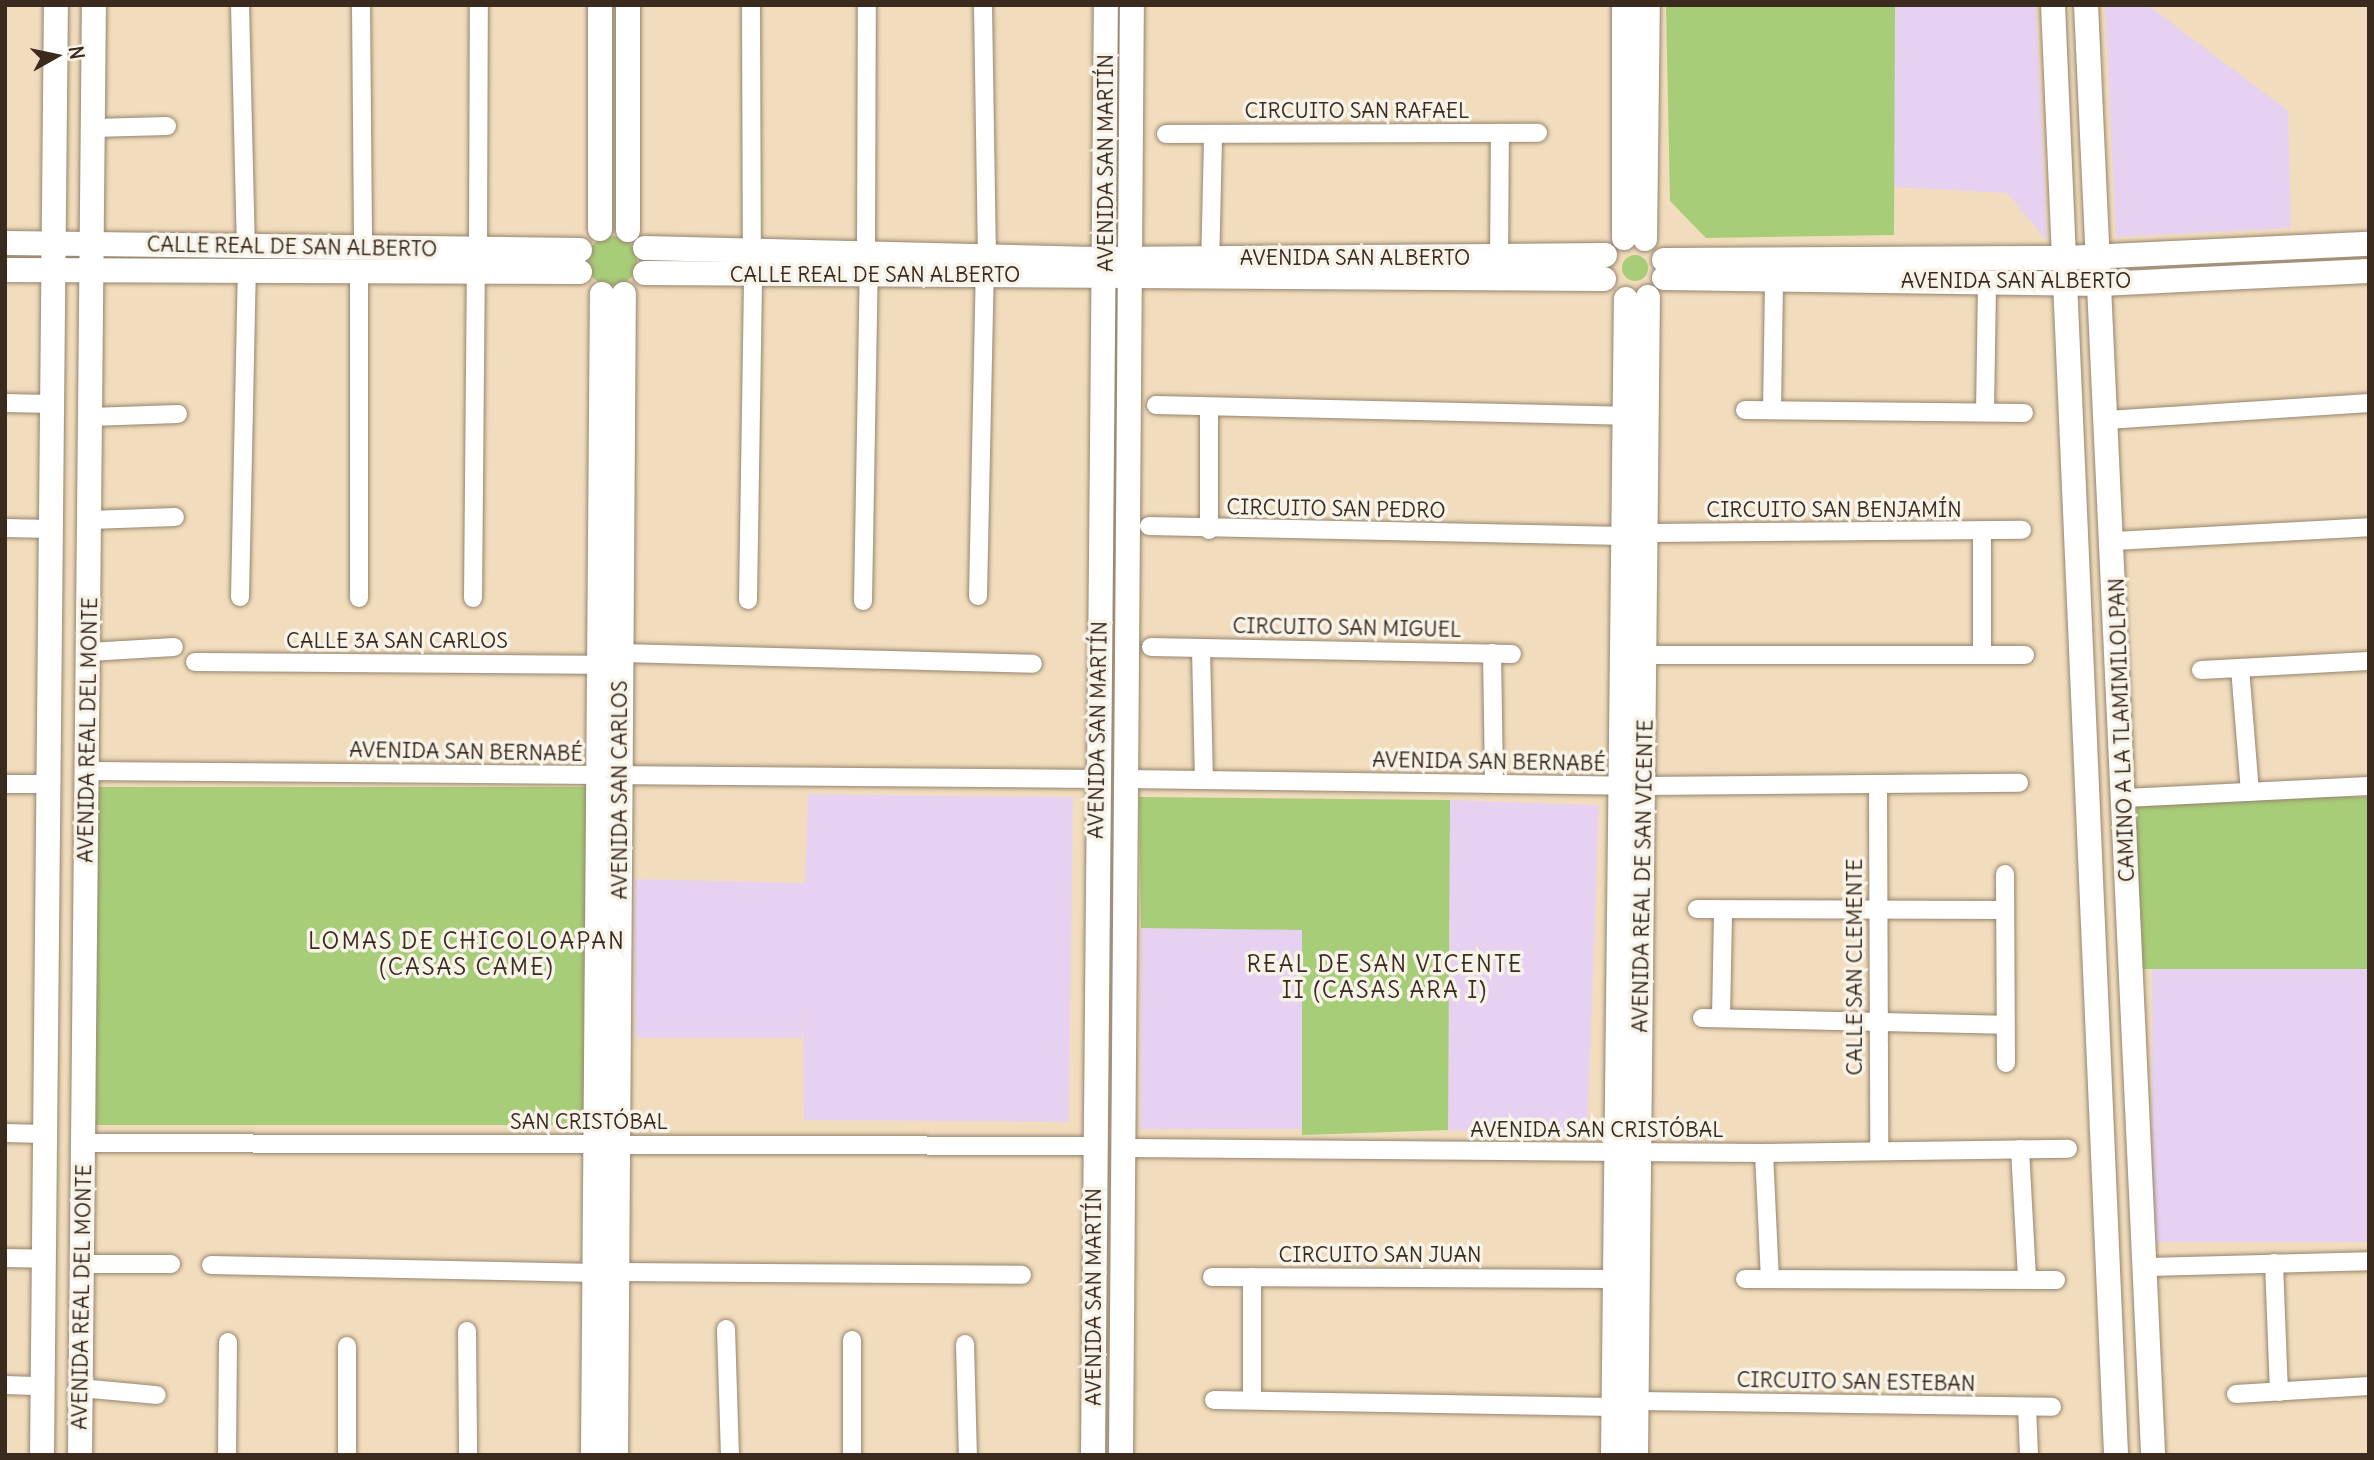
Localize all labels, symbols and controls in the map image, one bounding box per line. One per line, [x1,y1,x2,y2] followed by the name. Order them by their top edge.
[21,21,91,91] north arrow
[64,44,90,61] text: N
[1093,54,1119,272] street label: AVENIDA SAN MARTÍN
[1245,98,1469,124] street label: CIRCUITO SAN RAFAEL
[147,232,437,262] street label: CALLE REAL DE SAN ALBERTO
[1240,245,1470,271] street label: AVENIDA SAN ALBERTO
[730,262,1020,288] street label: CALLE REAL DE SAN ALBERTO
[1901,268,2131,294] street label: AVENIDA SAN ALBERTO
[1226,494,1446,524] street label: CIRCUITO SAN PEDRO
[1706,497,1962,523] street label: CIRCUITO SAN BENJAMÍN
[2104,578,2140,882] street label: CAMINO A LA TLAMIMILOLPAN
[73,597,103,863] street label: AVENIDA REAL DEL MONTE
[1232,613,1462,643] street label: CIRCUITO SAN MIGUEL
[1083,621,1113,839] street label: AVENIDA SAN MARTÍN
[286,628,508,654] street label: CALLE 3A SAN CARLOS
[607,680,633,900] street label: AVENIDA SAN CARLOS
[1628,719,1658,1033] street label: AVENIDA REAL DE SAN VICENTE
[349,737,583,767] street label: AVENIDA SAN BERNABÉ
[1372,747,1606,777] street label: AVENIDA SAN BERNABÉ
[1842,859,1868,1075] street label: CALLE SAN CLEMENTE
[310,927,624,981] district label: LOMAS DE CHICOLOAPAN (CASAS CAME)
[1249,950,1521,1004] district label: REAL DE SAN VICENTE II (CASAS ARA I)
[510,1109,668,1135] street label: SAN CRISTÓBAL
[1470,1117,1724,1143] street label: AVENIDA SAN CRISTÓBAL
[67,1164,97,1430] street label: AVENIDA REAL DEL MONTE
[1081,1188,1107,1406] street label: AVENIDA SAN MARTÍN
[1278,1242,1482,1268] street label: CIRCUITO SAN JUAN
[1736,1367,1976,1397] street label: CIRCUITO SAN ESTEBAN

